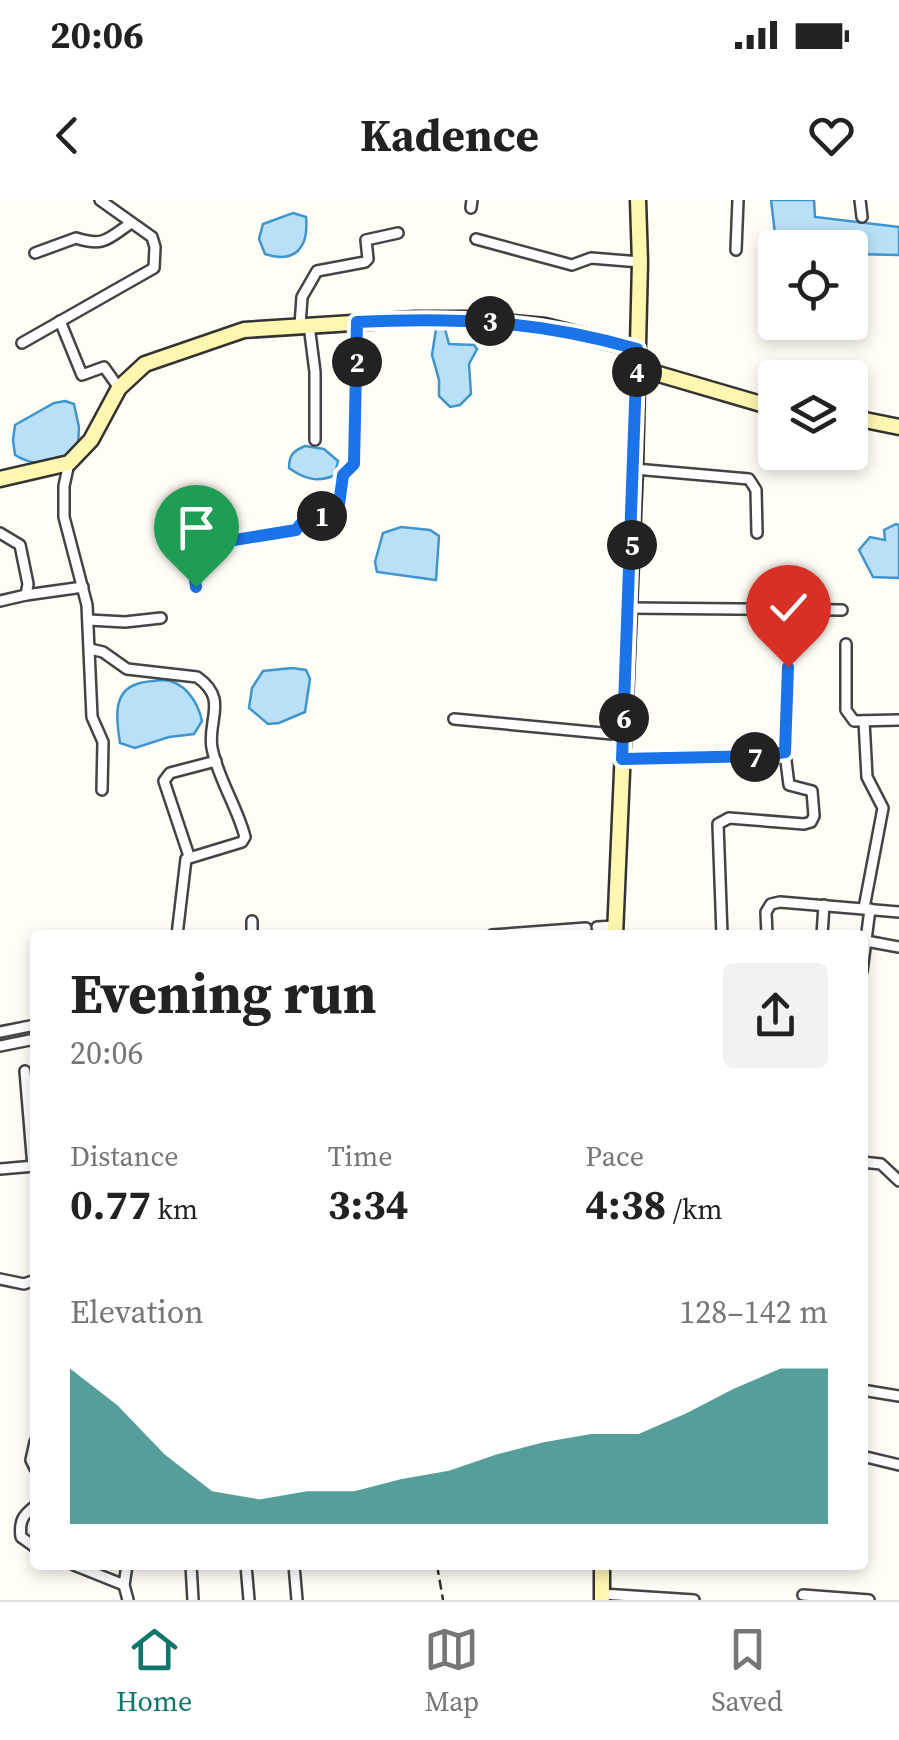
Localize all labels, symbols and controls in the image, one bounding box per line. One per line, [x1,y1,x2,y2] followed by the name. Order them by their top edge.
[50,9,144,61] text: 20:06
[360,104,539,166] text: Kadence
[40,108,95,163] icon: back
[804,108,859,163] icon: heart
[758,230,868,470] map controls
[758,230,868,340] button: locate
[465,296,515,346] pin: 3
[482,302,498,340] text: 3
[332,337,382,387] pin: 2
[349,343,365,381] text: 2
[612,347,662,397] pin: 4
[629,353,645,391] text: 4
[758,360,868,470] button: layers
[154,485,239,588] pin
[297,491,347,541] pin: 1
[314,497,330,535] text: 1
[169,500,224,555] icon: arrive
[607,520,657,570] pin: 5
[624,526,640,564] text: 5
[746,565,831,668] pin
[761,580,816,635] icon: check
[599,693,649,743] pin: 6
[616,699,632,737] text: 6
[730,732,780,782] pin: 7
[747,738,763,776] text: 7
[70,956,377,1031] text: Evening run
[723,963,828,1068] button: share
[70,1031,144,1075] text: 20:06
[70,1137,179,1175] text: Distance
[328,1137,392,1175] text: Time
[585,1137,644,1175] text: Pace
[70,1175,151,1233] text: 0.77
[328,1175,409,1233] text: 3:34
[585,1175,666,1233] text: 4:38
[151,1190,198,1228] text: km
[666,1190,723,1228] text: /km
[70,1290,204,1334] text: Elevation
[679,1290,828,1334] text: 128–142 m
[116,1622,192,1720] tab: Home
[424,1622,479,1720] tab: Map
[711,1622,783,1720] tab: Saved

